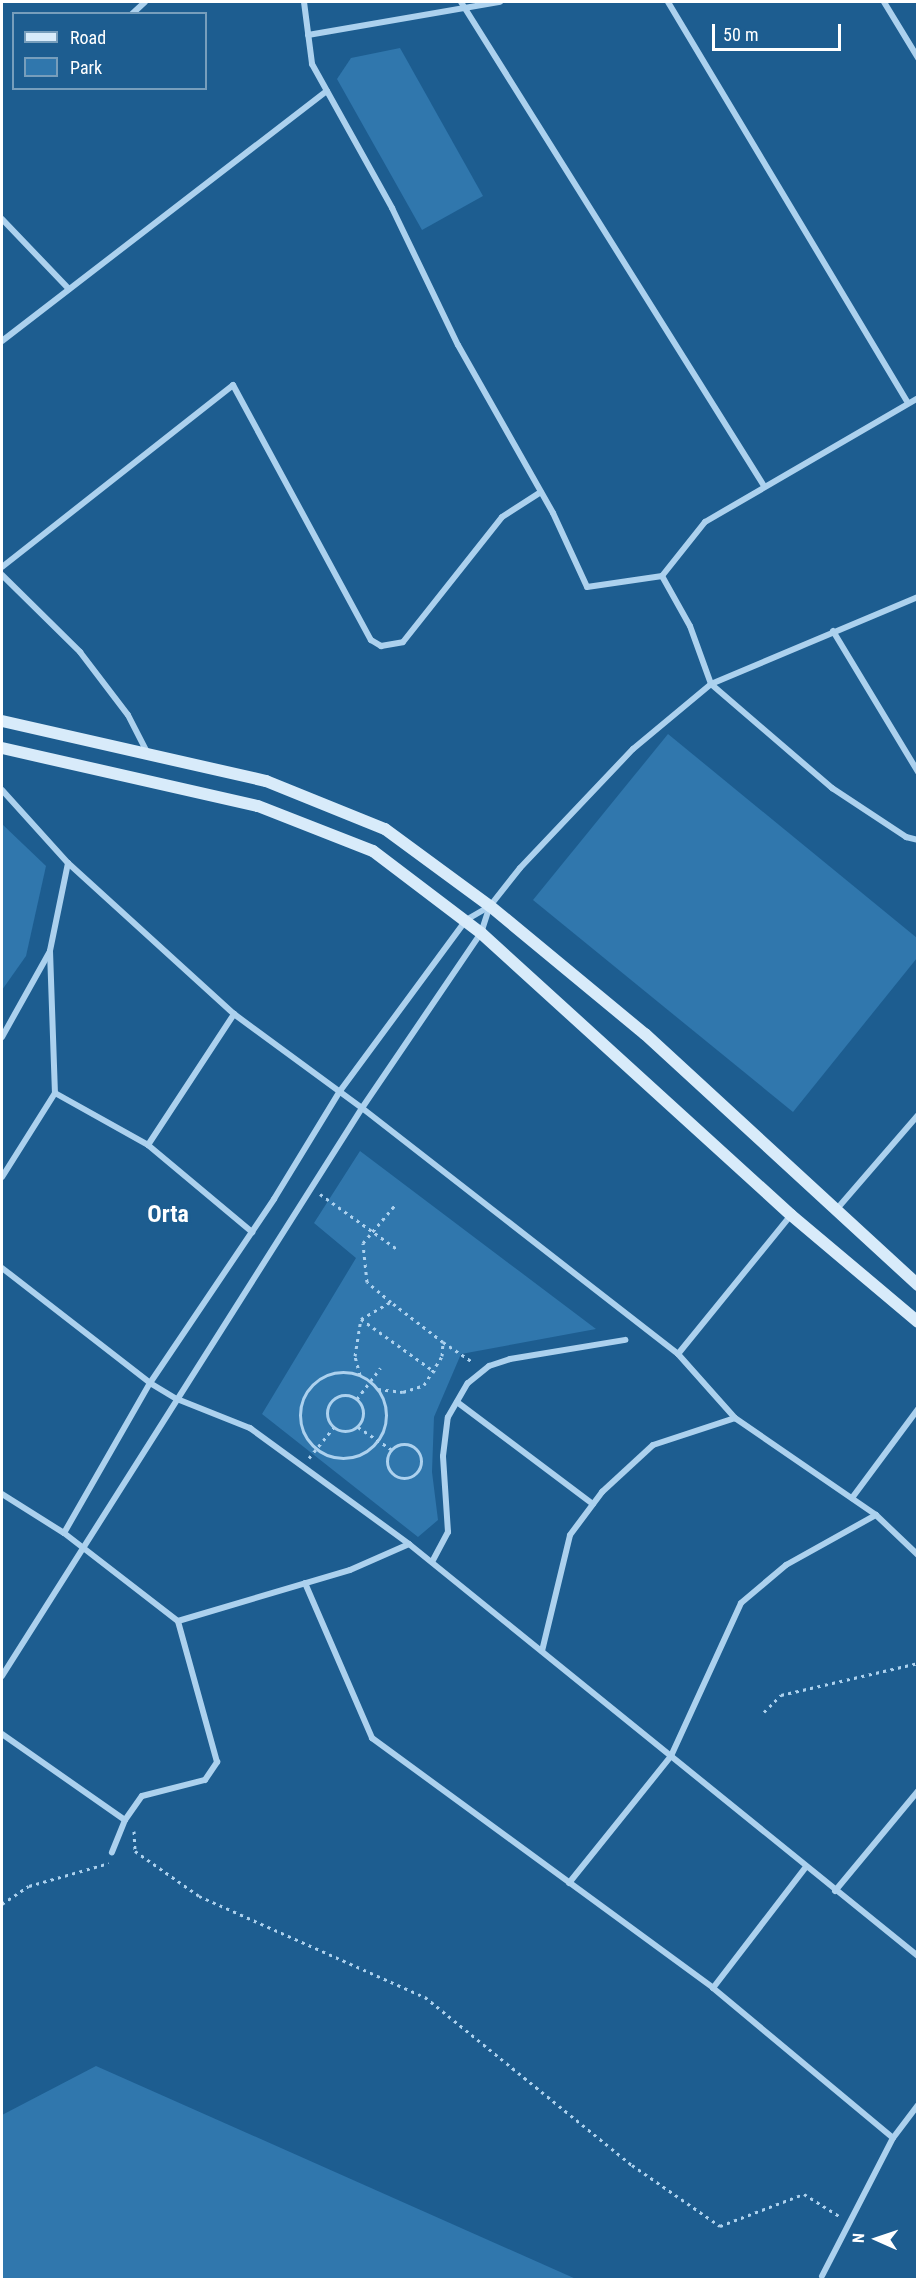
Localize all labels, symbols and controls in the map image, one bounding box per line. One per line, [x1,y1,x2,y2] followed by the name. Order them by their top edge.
[12,12,207,90] legend
[715,12,844,50] scale bar
[723,24,758,45] text: 50 m
[70,27,106,48] text: Road
[70,57,102,78] text: Park
[147,1201,189,1229] district label: Orta
[847,2209,907,2269] north arrow
[849,2233,868,2243] text: N

